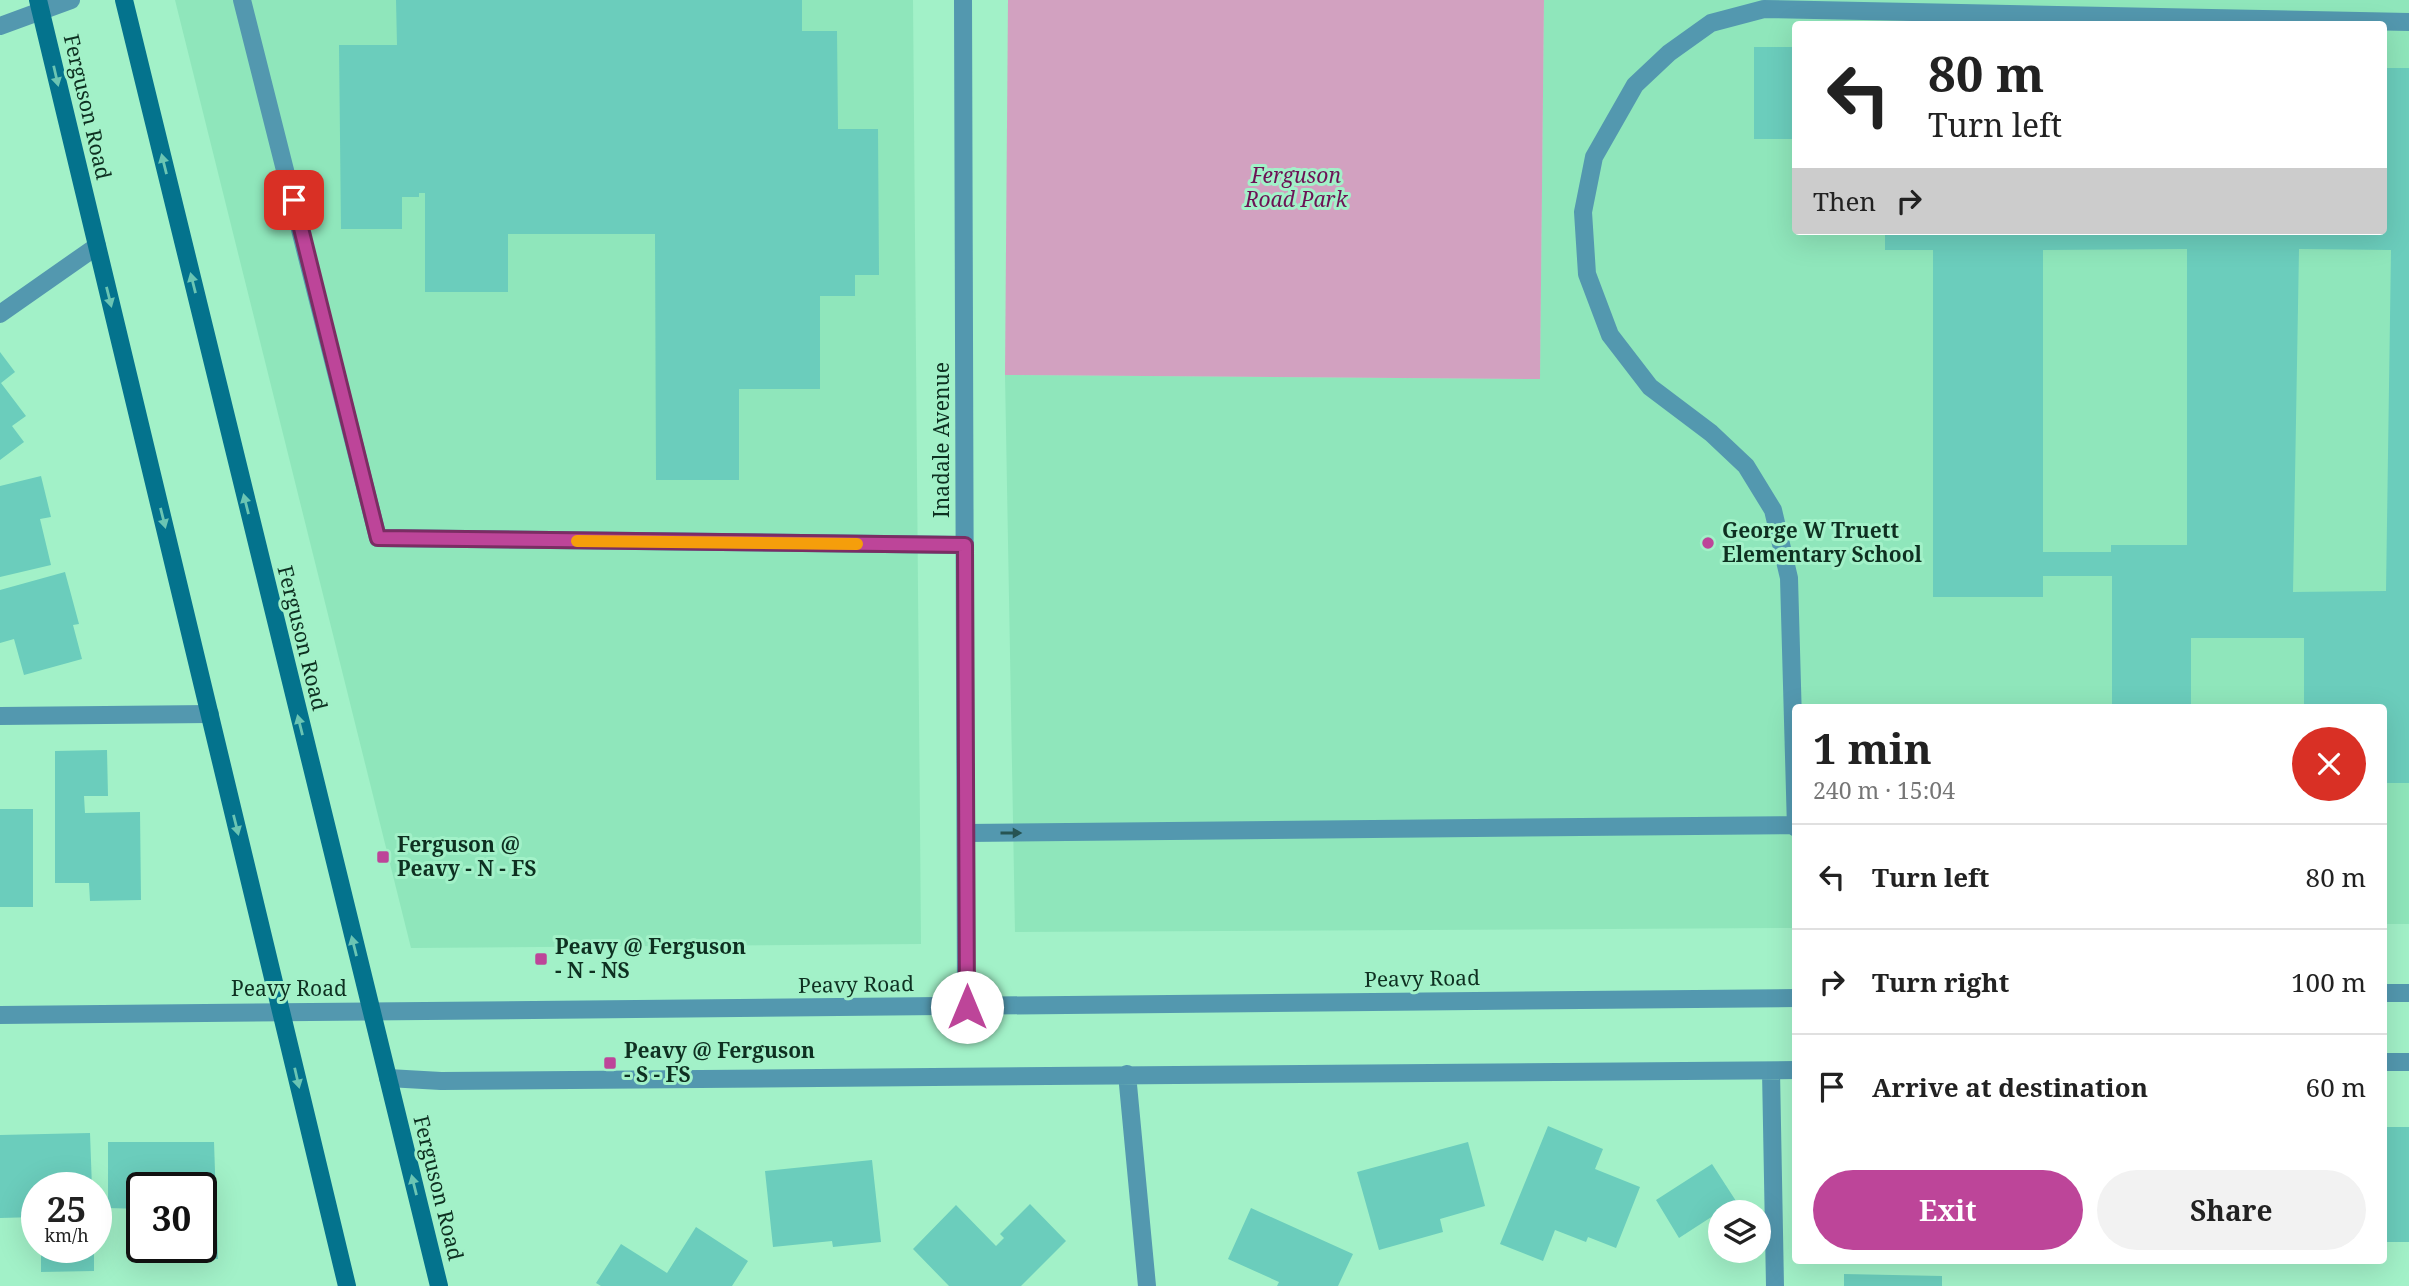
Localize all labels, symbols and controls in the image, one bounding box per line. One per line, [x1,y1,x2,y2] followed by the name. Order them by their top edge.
[58,31,118,182] street label: Ferguson Road
[1928,40,2044,106] text: 80 m
[1813,49,1904,140] icon: left
[51,65,62,87] one-way arrow
[1928,103,2062,146] text: Turn left
[158,153,169,175] one-way arrow
[1244,161,1348,213] park label: Ferguson Road Park
[264,170,324,230] pin
[275,181,313,219] icon: arrive
[1890,182,1928,220] icon: right
[1813,183,1876,219] text: Then
[187,272,198,294] one-way arrow
[104,286,115,308] one-way arrow
[927,362,955,518] street label: Inadale Avenue
[241,493,252,515] one-way arrow
[158,507,169,529] one-way arrow
[1722,516,1923,568] place label: George W Truett Elementary School
[1700,535,1716,551] marker: George W Truett Elementary School
[271,562,335,713] street label: Ferguson Road
[294,714,305,736] one-way arrow
[1813,719,1932,776] text: 1 min
[2292,727,2366,801] button: close
[1813,774,1955,806] text: 240 m · 15:04
[231,814,242,836] one-way arrow
[1000,827,1022,839] one-way arrow
[397,830,537,882] place label: Ferguson @ Peavy - N - FS
[375,849,391,865] marker: Ferguson @ Peavy - N - FS
[1813,858,1851,896] icon: left
[1872,859,1989,895] text: Turn left
[2306,859,2366,895] text: 80 m
[555,932,746,984] place label: Peavy @ Ferguson - N - NS
[348,935,359,957] one-way arrow
[533,951,549,967] marker: Peavy @ Ferguson - N - NS
[1364,963,1480,993] street label: Peavy Road
[1813,963,1851,1001] icon: right
[1872,964,2009,1000] text: Turn right
[2291,964,2366,1000] text: 100 m
[798,969,914,999] street label: Peavy Road
[930,970,1004,1044] position arrow
[231,974,347,1002] street label: Peavy Road
[624,1036,815,1088] place label: Peavy @ Ferguson - S - FS
[602,1055,618,1071] marker: Peavy @ Ferguson - S - FS
[292,1067,303,1089] one-way arrow
[1813,1068,1851,1106] icon: arrive
[1872,1069,2148,1105] text: Arrive at destination
[2306,1069,2366,1105] text: 60 m
[407,1112,471,1263] street label: Ferguson Road
[1813,1170,2083,1250] button: Exit
[2097,1170,2366,1250] button: Share
[126,1172,217,1263] speed limit sign: 30
[408,1173,419,1195] one-way arrow
[47,1185,86,1232] text: 25
[1708,1200,1771,1263] map controls
[1708,1200,1771,1263] button: layers
[44,1223,89,1247] text: km/h

